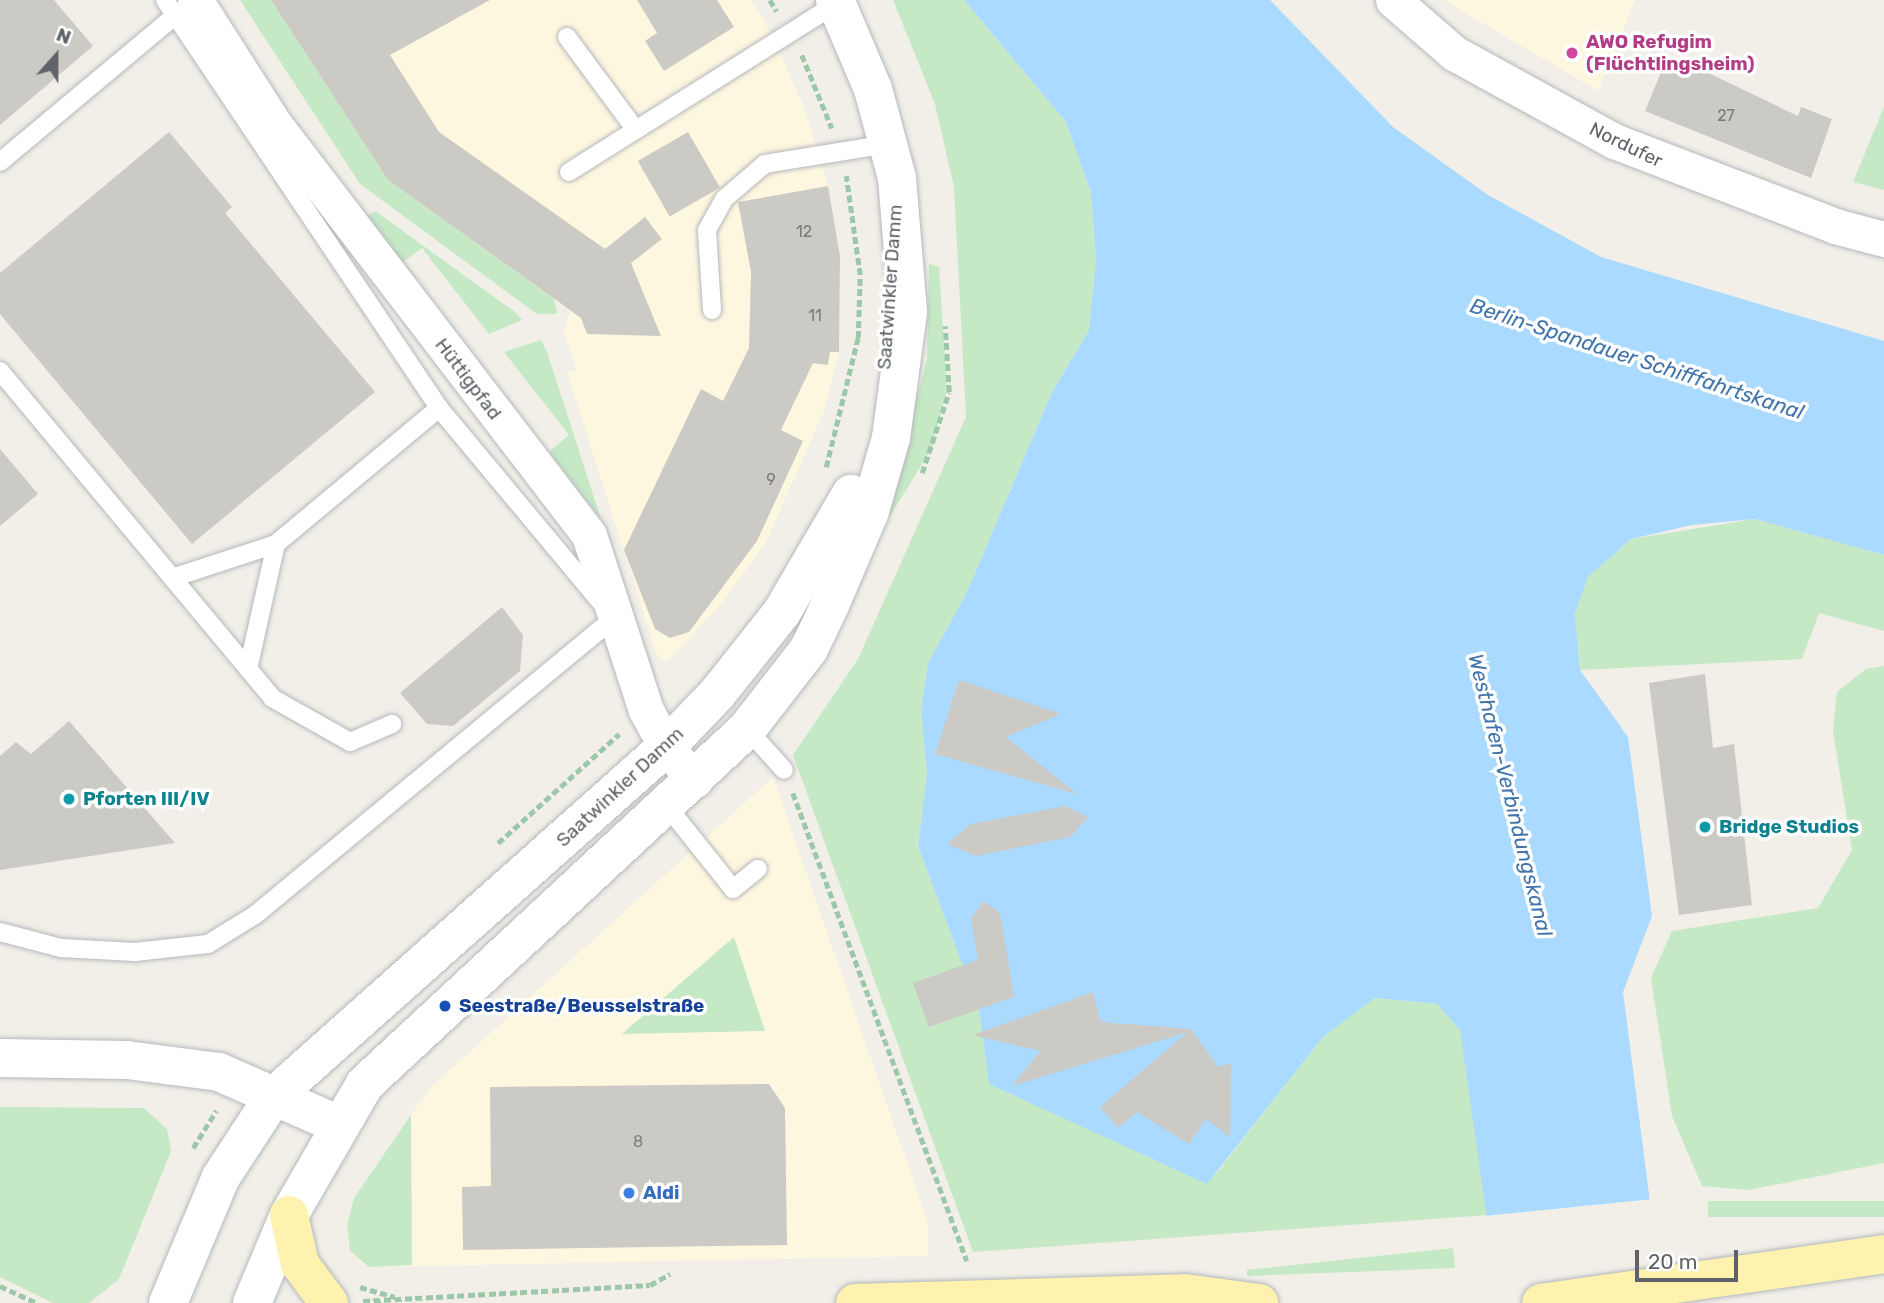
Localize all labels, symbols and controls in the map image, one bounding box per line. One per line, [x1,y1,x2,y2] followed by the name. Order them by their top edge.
[21,21,91,91] north arrow
[53,23,74,49] text: N
[1586,31,1754,75] place label: AWO Refugim (Flüchtlingsheim)
[1564,45,1580,61] marker: AWO Refugim (Flüchtlingsheim)
[1717,106,1735,126] house number: 27
[1586,117,1666,173] street label: Nordufer
[873,204,907,370] street label: Saatwinkler Damm
[796,222,812,242] house number: 12
[1467,293,1807,425] water label: Berlin-Spandauer Schifffahrtskanal
[808,306,822,326] house number: 11
[430,334,506,424] street label: Hüttigpfad
[766,470,776,490] house number: 9
[1463,651,1557,939] water label: Westhafen-Verbindungskanal
[552,722,688,852] street label: Saatwinkler Damm
[83,788,210,810] place label: Pforten III/IV
[61,791,77,807] marker: Pforten III/IV
[1719,816,1859,838] place label: Bridge Studios
[1697,819,1713,835] marker: Bridge Studios
[459,995,704,1017] place label: Seestraße/Beusselstraße
[437,998,453,1014] marker: Seestraße/Beusselstraße
[633,1132,643,1152] house number: 8
[643,1182,679,1204] place label: Aldi
[621,1185,637,1201] marker: Aldi
[1639,1236,1742,1280] scale bar
[1648,1249,1697,1274] text: 20 m

